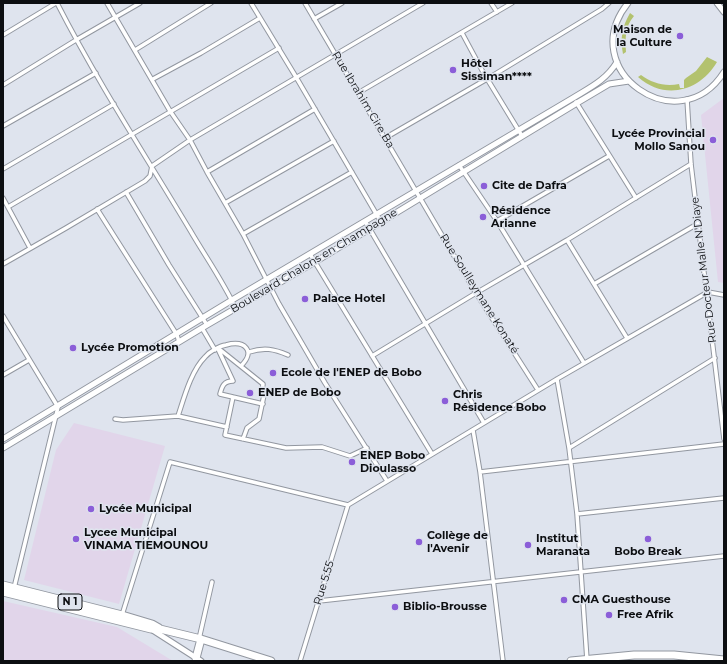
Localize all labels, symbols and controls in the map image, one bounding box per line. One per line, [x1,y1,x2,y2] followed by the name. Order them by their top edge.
[613,23,672,49] place label: Maison de la Culture
[675,31,685,41] marker: Maison de la Culture
[329,49,397,151] street label: Rue Ibrahim Cire Ba
[461,57,532,83] place label: Hôtel Sissiman****
[448,65,458,75] marker: Hôtel Sissiman****
[611,127,705,153] place label: Lycée Provincial Mollo Sanou
[708,135,718,145] marker: Lycée Provincial Mollo Sanou
[492,179,567,193] place label: Cite de Dafra
[479,181,489,191] marker: Cite de Dafra
[688,196,720,344] street label: Rue Docteur Malle N'Diaye
[491,204,551,230] place label: Résidence Arianne
[228,206,400,316] street label: Boulevard Chalons en Champagne
[478,212,488,222] marker: Résidence Arianne
[437,232,521,356] street label: Rue Soulleymane Konaté
[313,292,385,306] place label: Palace Hotel
[300,294,310,304] marker: Palace Hotel
[81,341,179,355] place label: Lycée Promotion
[68,343,78,353] marker: Lycée Promotion
[281,366,422,380] place label: Ecole de l'ENEP de Bobo
[268,368,278,378] marker: Ecole de l'ENEP de Bobo
[258,386,341,400] place label: ENEP de Bobo
[245,388,255,398] marker: ENEP de Bobo
[453,388,546,414] place label: Chris Résidence Bobo
[440,396,450,406] marker: Chris Résidence Bobo
[360,449,425,475] place label: ENEP Bobo Dioulasso
[347,457,357,467] marker: ENEP Bobo Dioulasso
[99,502,192,516] place label: Lycée Municipal
[86,504,96,514] marker: Lycée Municipal
[84,526,208,552] place label: Lycee Municipal VINAMA TIEMOUNOU
[427,529,488,555] place label: Collège de l'Avenir
[536,532,590,558] place label: Institut Maranata
[71,534,81,544] marker: Lycee Municipal VINAMA TIEMOUNOU
[643,534,653,544] marker: Bobo Break
[414,537,424,547] marker: Collège de l'Avenir
[523,540,533,550] marker: Institut Maranata
[614,545,682,559] place label: Bobo Break
[311,559,337,607] street label: Rue 5.55
[572,593,671,607] place label: CMA Guesthouse
[58,594,82,610] road number: N 1
[559,595,569,605] marker: CMA Guesthouse
[403,600,487,614] place label: Biblio-Brousse
[390,602,400,612] marker: Biblio-Brousse
[617,608,673,622] place label: Free Afrik
[604,610,614,620] marker: Free Afrik

